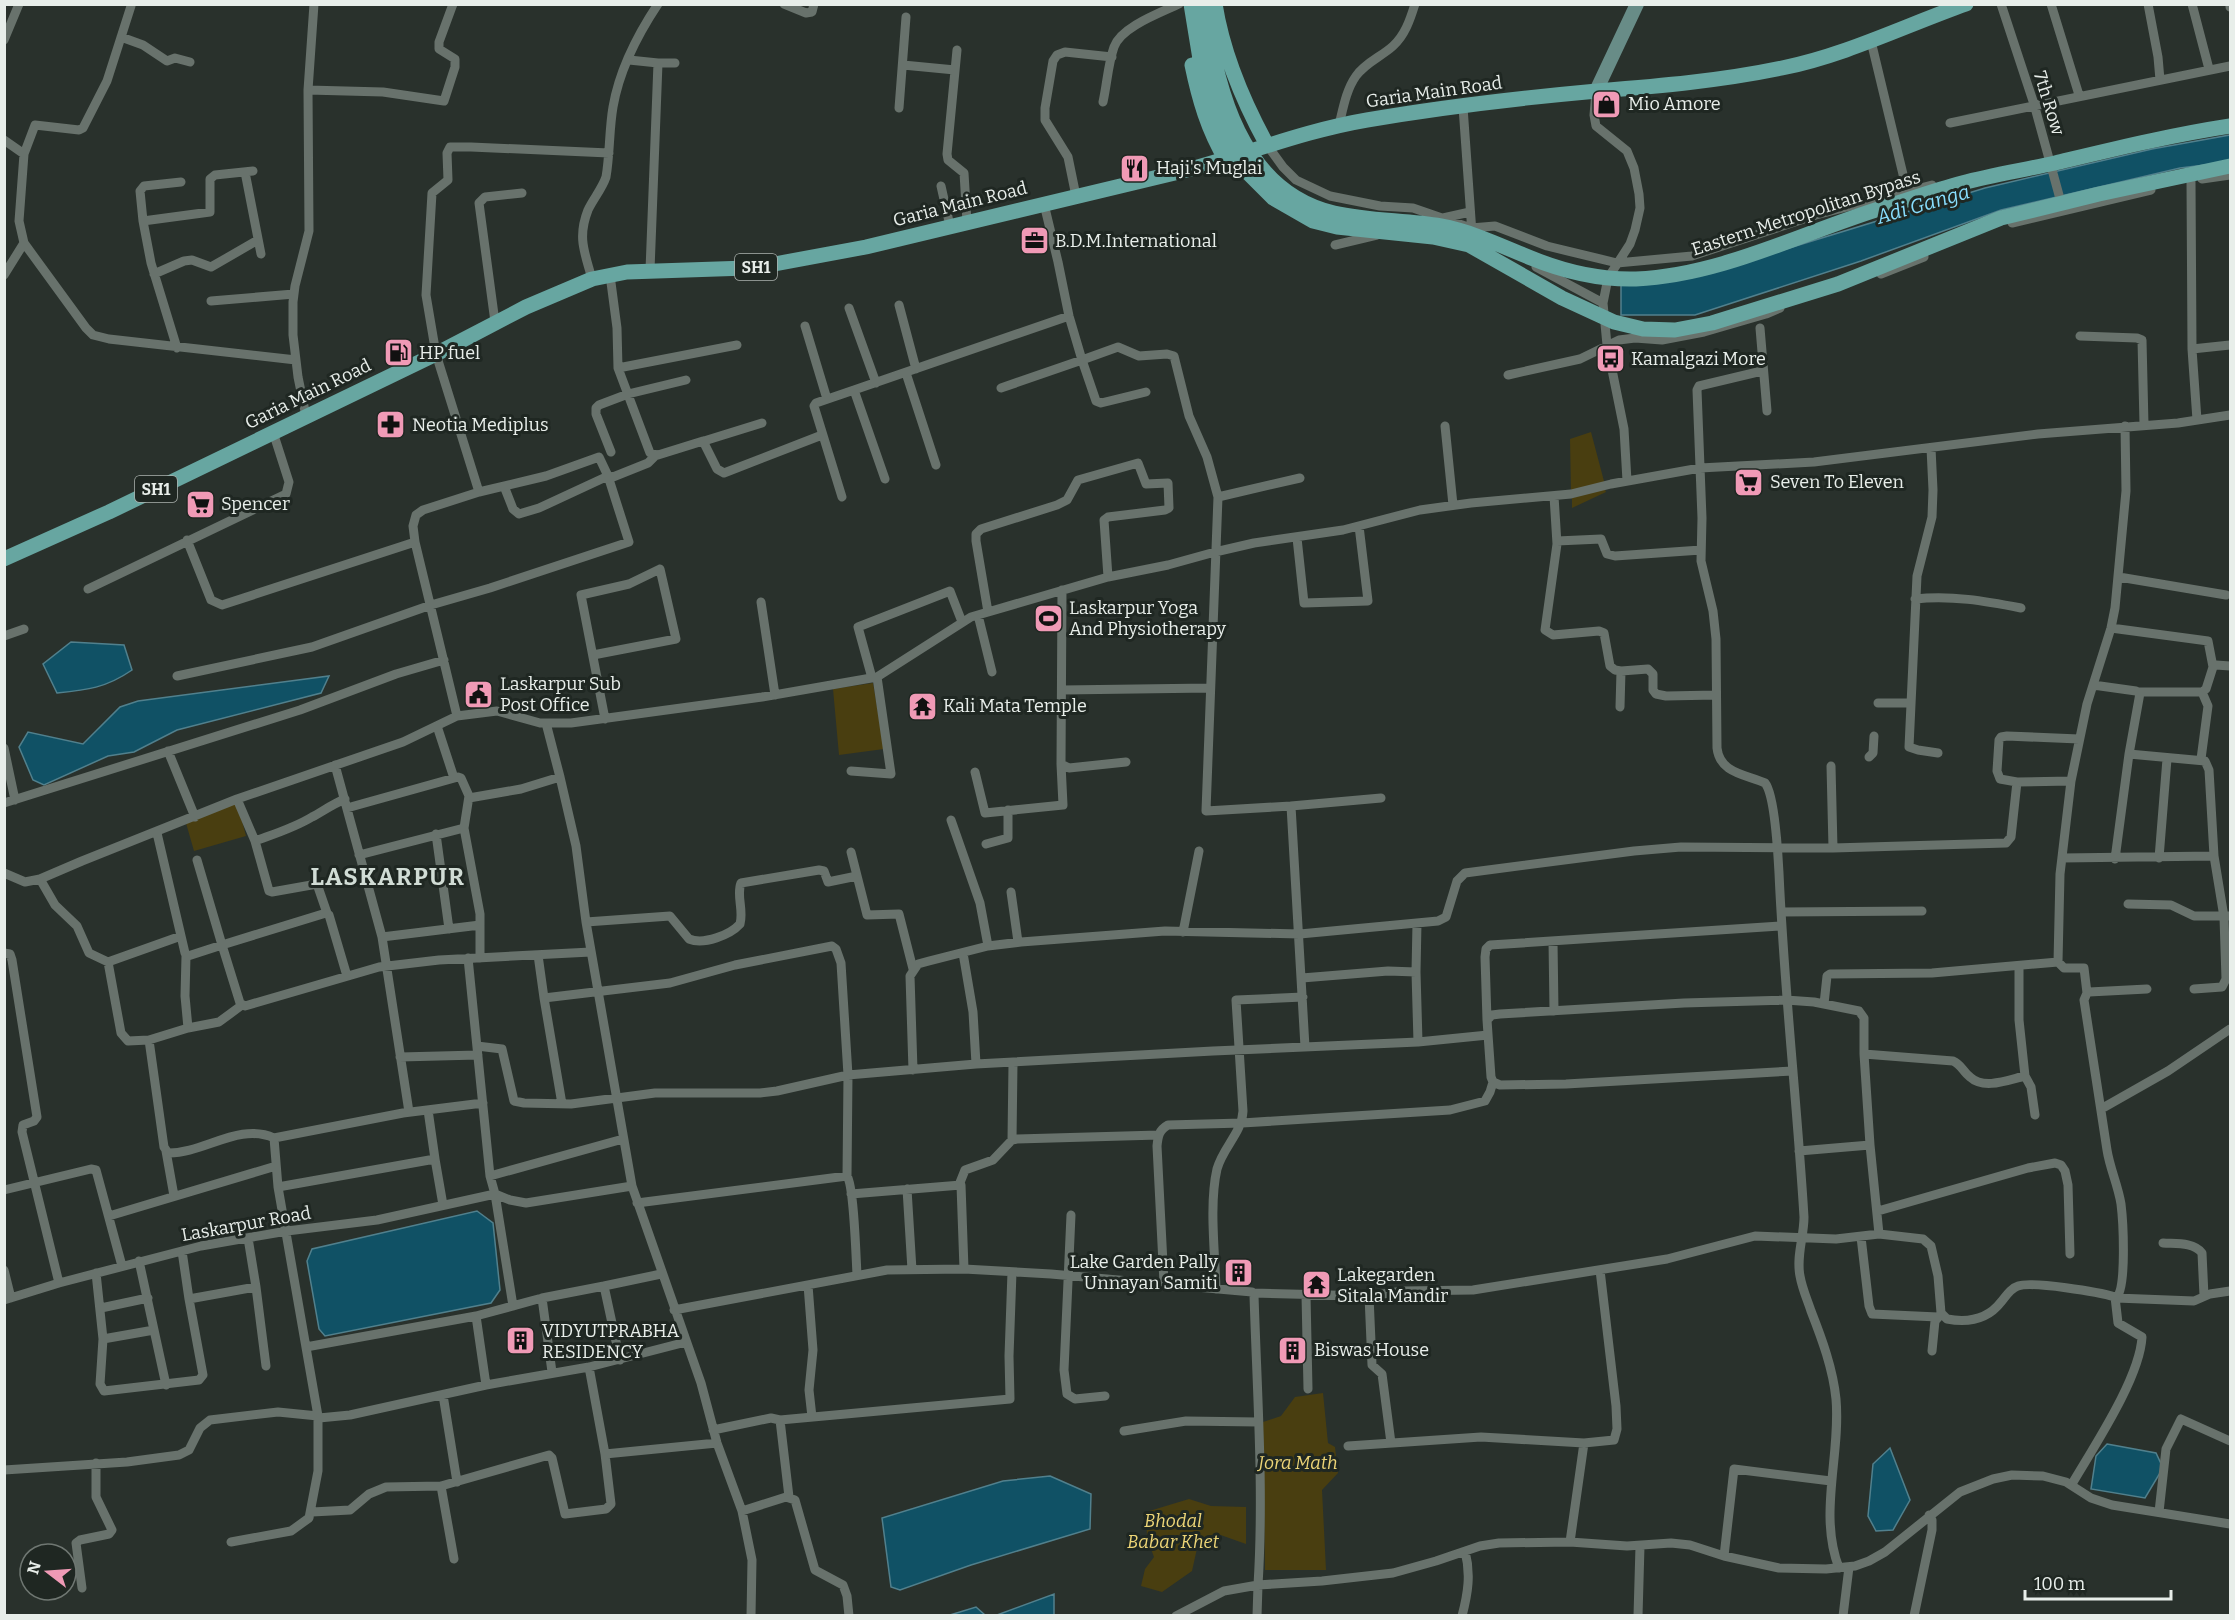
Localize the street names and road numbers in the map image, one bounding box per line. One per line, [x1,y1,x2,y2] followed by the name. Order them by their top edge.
[2029,68,2069,138] street label: 7th Row
[1364,71,1504,112] street label: Garia Main Road
[1689,166,1923,260] street label: Eastern Metropolitan Bypass
[891,177,1030,231] street label: Garia Main Road
[735,254,777,280] road number: SH1
[241,354,375,434] street label: Garia Main Road
[135,476,177,502] road number: SH1
[179,1202,313,1246] street label: Laskarpur Road

